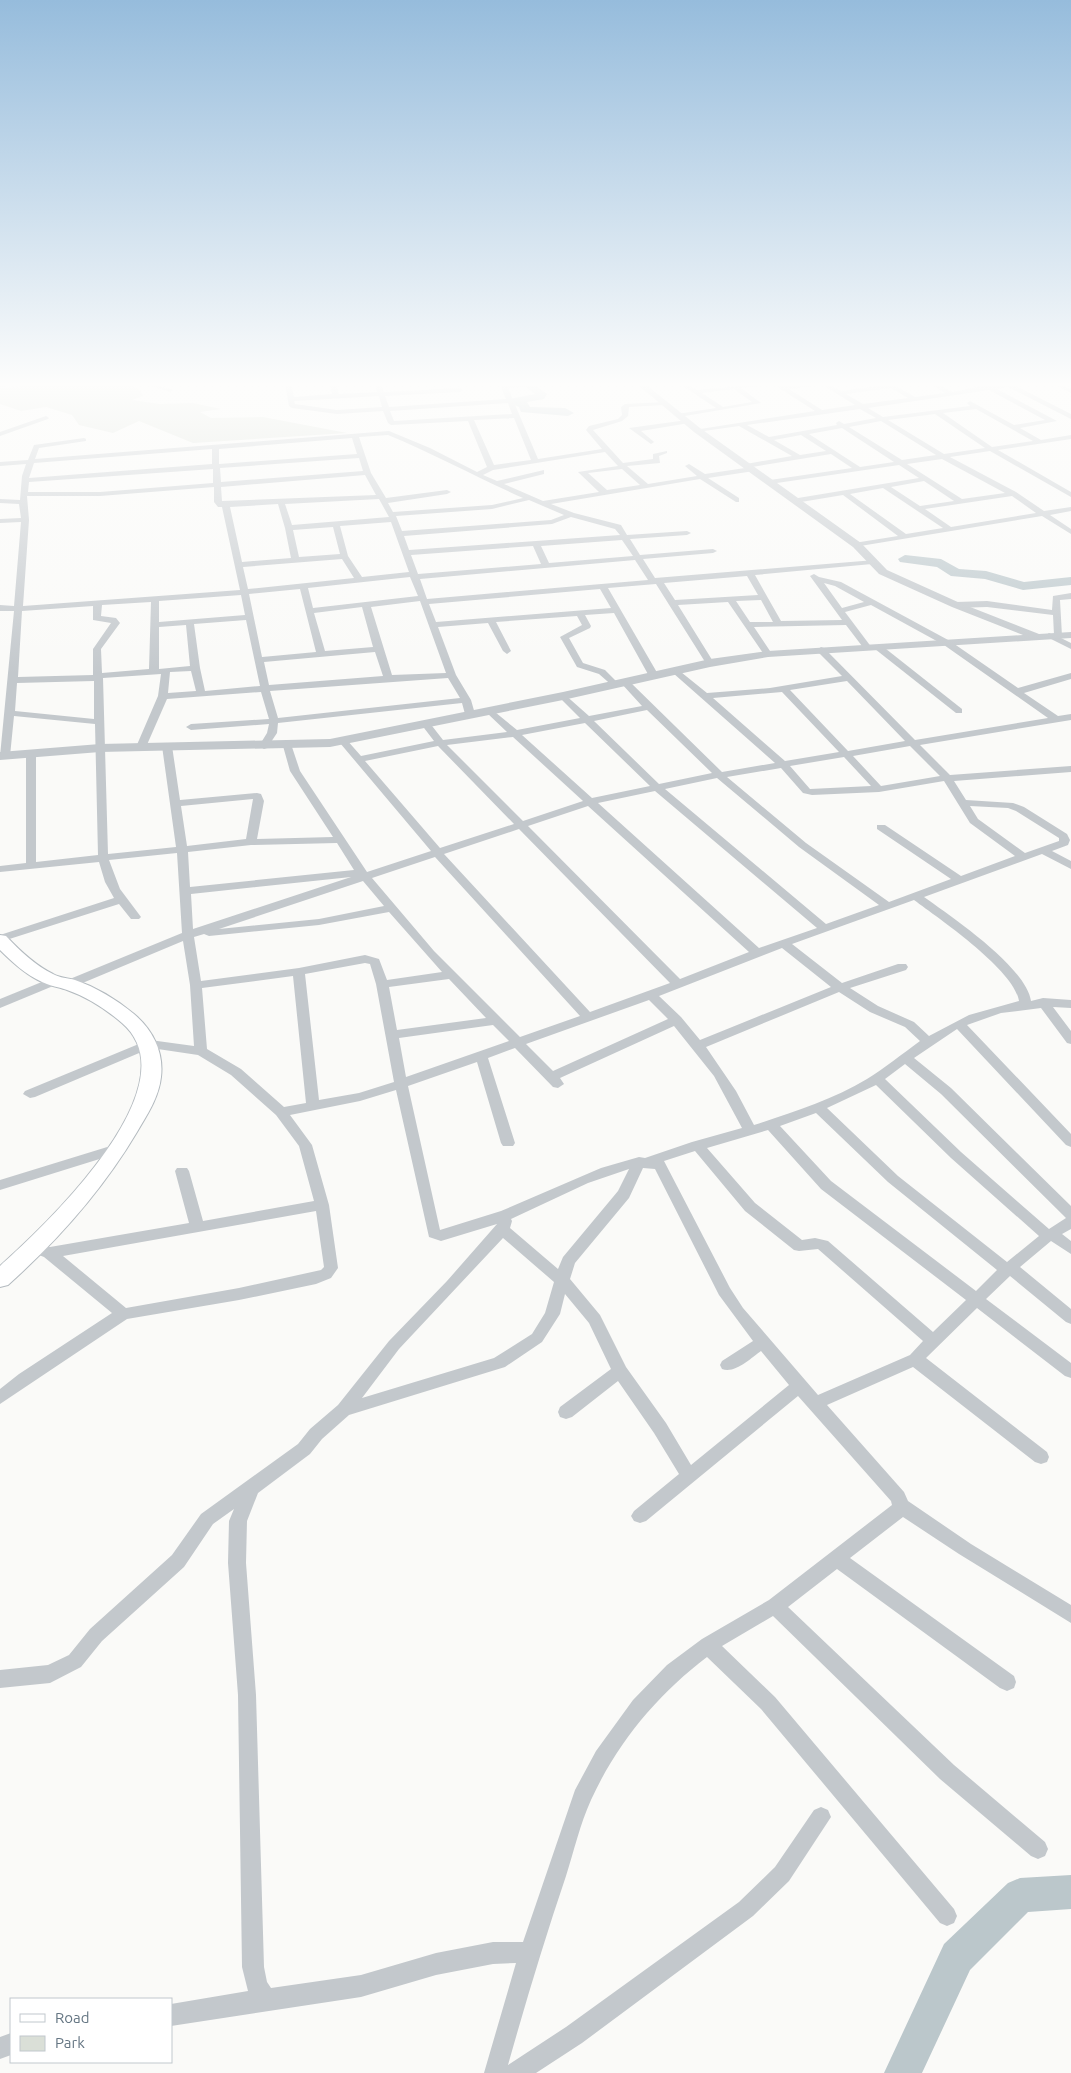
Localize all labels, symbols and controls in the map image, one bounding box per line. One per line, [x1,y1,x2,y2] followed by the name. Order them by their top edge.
[10,1998,172,2063] legend
[55,2009,90,2026] text: Road
[55,2034,85,2051] text: Park

